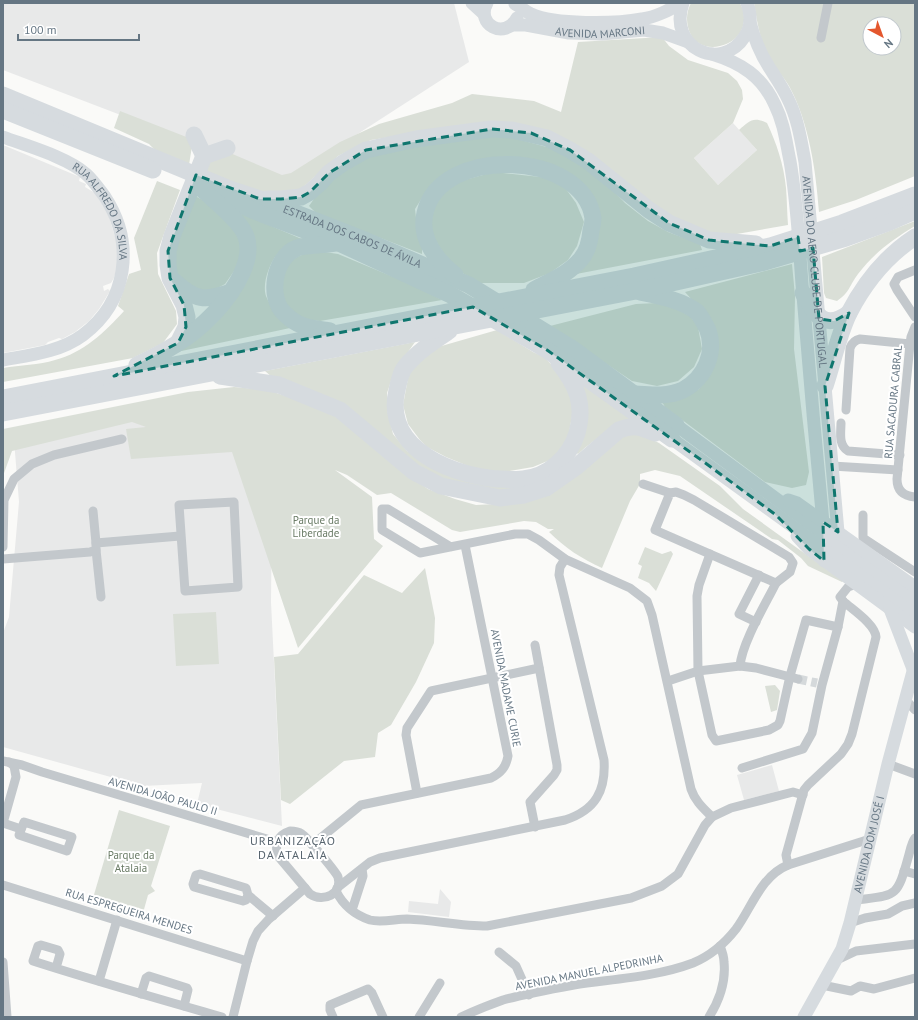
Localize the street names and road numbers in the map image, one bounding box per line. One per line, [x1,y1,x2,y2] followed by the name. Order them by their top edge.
[554,23,646,41] street label: AVENIDA MARCONI
[70,159,130,261] street label: RUA ALFREDO DA SILVA
[799,175,830,369] street label: AVENIDA DO AERO CLUBE DE PORTUGAL
[281,202,424,271] street label: ESTRADA DOS CABOS DE ÁVILA
[881,344,905,459] street label: RUA SACADURA CABRAL
[488,628,524,748] street label: AVENIDA MADAME CURIE
[107,774,219,818] street label: AVENIDA JOÃO PAULO II
[850,794,887,894] street label: AVENIDA DOM JOSÉ I
[64,885,194,937] street label: RUA ESPREGUEIRA MENDES
[514,951,665,993] street label: AVENIDA MANUEL ALPEDRINHA

